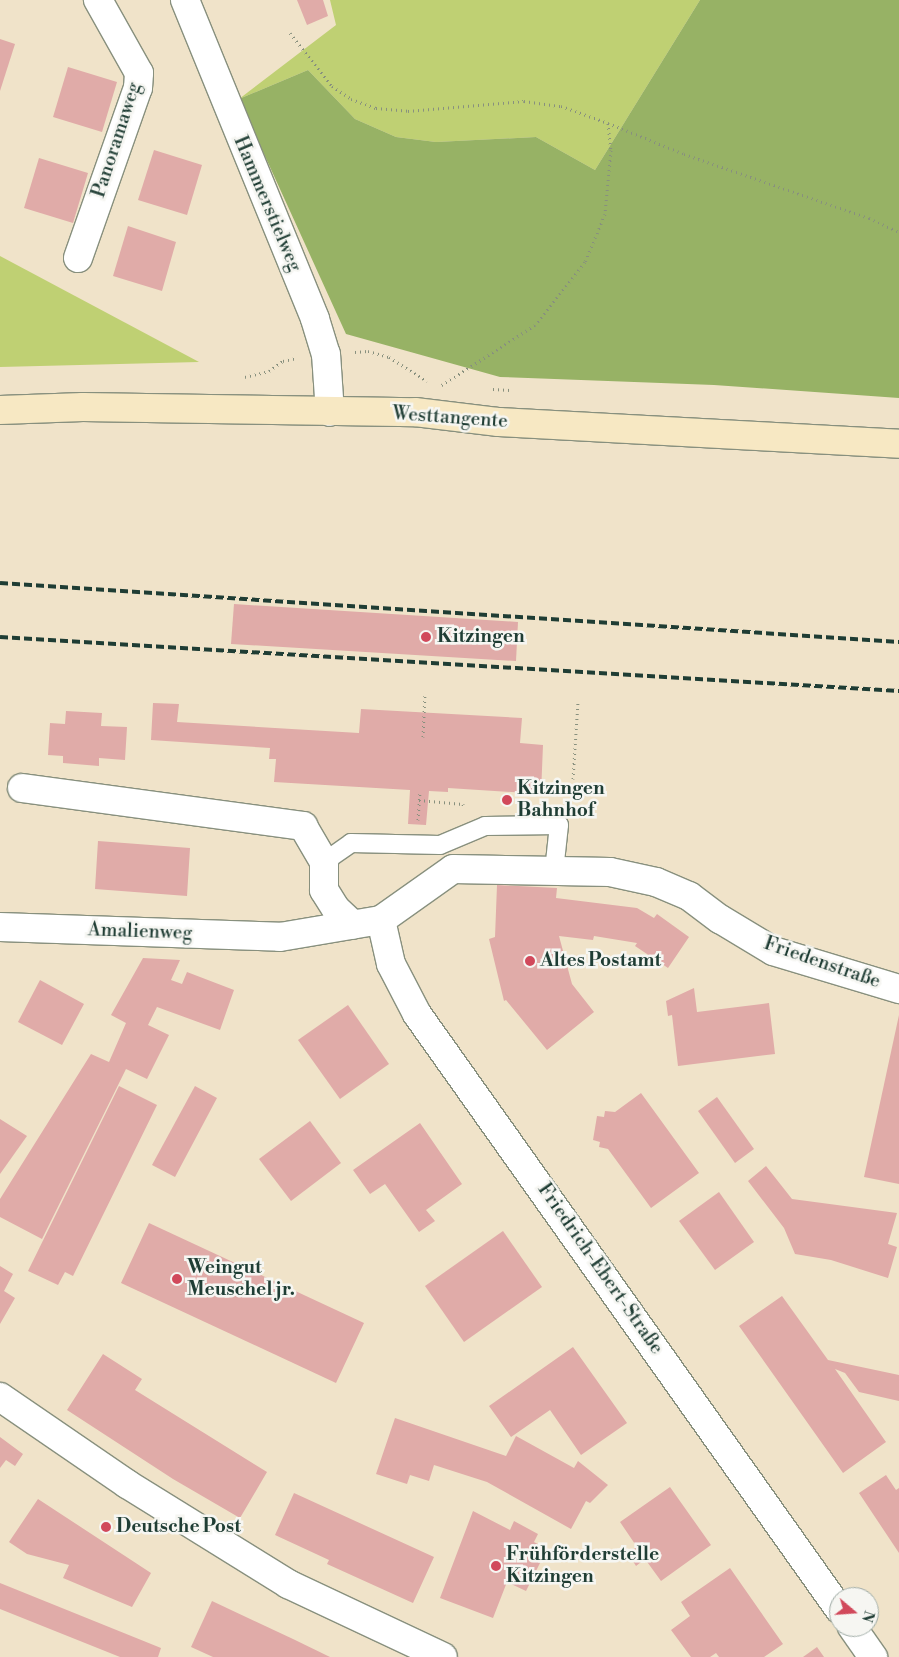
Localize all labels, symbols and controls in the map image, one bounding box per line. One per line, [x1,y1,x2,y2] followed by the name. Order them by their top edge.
[88,79,146,201] street label: Panoramaweg
[228,133,306,275] street label: Hammerstielweg
[392,403,508,433] street label: Westtangente
[437,626,525,648] place label: Kitzingen
[419,630,433,644] marker: Kitzingen
[517,778,605,822] place label: Kitzingen Bahnhof
[501,794,513,806] marker: Kitzingen Bahnhof
[87,919,193,945] street label: Amalienweg
[761,932,883,994] street label: Friedenstraße
[540,950,661,972] place label: Altes Postamt
[524,955,536,967] marker: Altes Postamt
[532,1179,668,1359] street label: Friedrich-Ebert-Straße
[187,1257,295,1301] place label: Weingut Meuschel jr.
[171,1273,183,1285] marker: Weingut Meuschel jr.
[116,1516,241,1538] place label: Deutsche Post
[100,1521,112,1533] marker: Deutsche Post
[506,1544,659,1588] place label: Frühförderstelle Kitzingen
[490,1560,502,1572] marker: Frühförderstelle Kitzingen
[829,1587,879,1637] north arrow
[857,1608,878,1624] text: N

